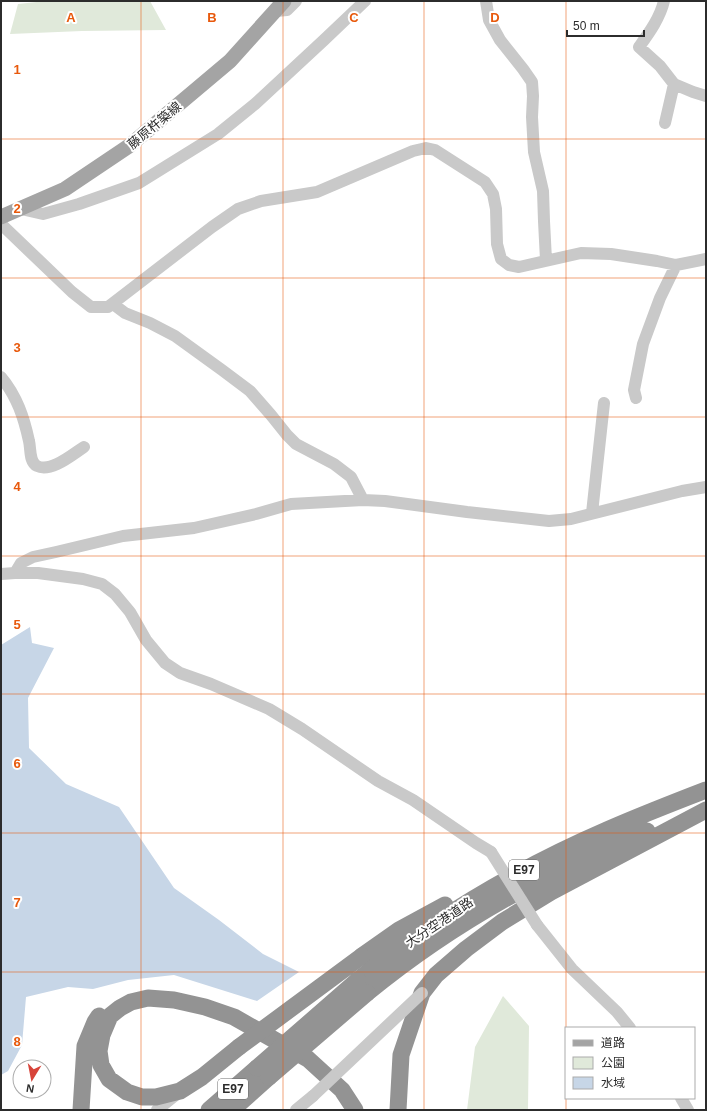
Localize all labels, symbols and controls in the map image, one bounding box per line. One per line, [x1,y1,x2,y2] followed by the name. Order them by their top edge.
[66,10,76,25] text: A
[207,10,217,25] text: B
[349,10,359,25] text: C
[490,10,500,25] text: D
[567,12,644,38] scale bar
[573,19,600,33] text: 50 m
[13,62,21,77] text: 1
[125,99,184,152] street label: 藤原杵築線
[13,201,21,216] text: 2
[13,340,21,355] text: 3
[13,479,21,494] text: 4
[13,617,21,632] text: 5
[13,756,21,771] text: 6
[509,860,539,880] road number: E97
[403,894,476,950] street label: 大分空港道路
[13,895,21,910] text: 7
[565,1027,695,1099] legend
[13,1034,21,1049] text: 8
[601,1036,625,1050] text: 道路
[601,1056,625,1070] text: 公園
[12,1059,52,1099] north arrow
[601,1076,625,1090] text: 水域
[218,1079,248,1099] road number: E97
[25,1082,35,1095] text: N

